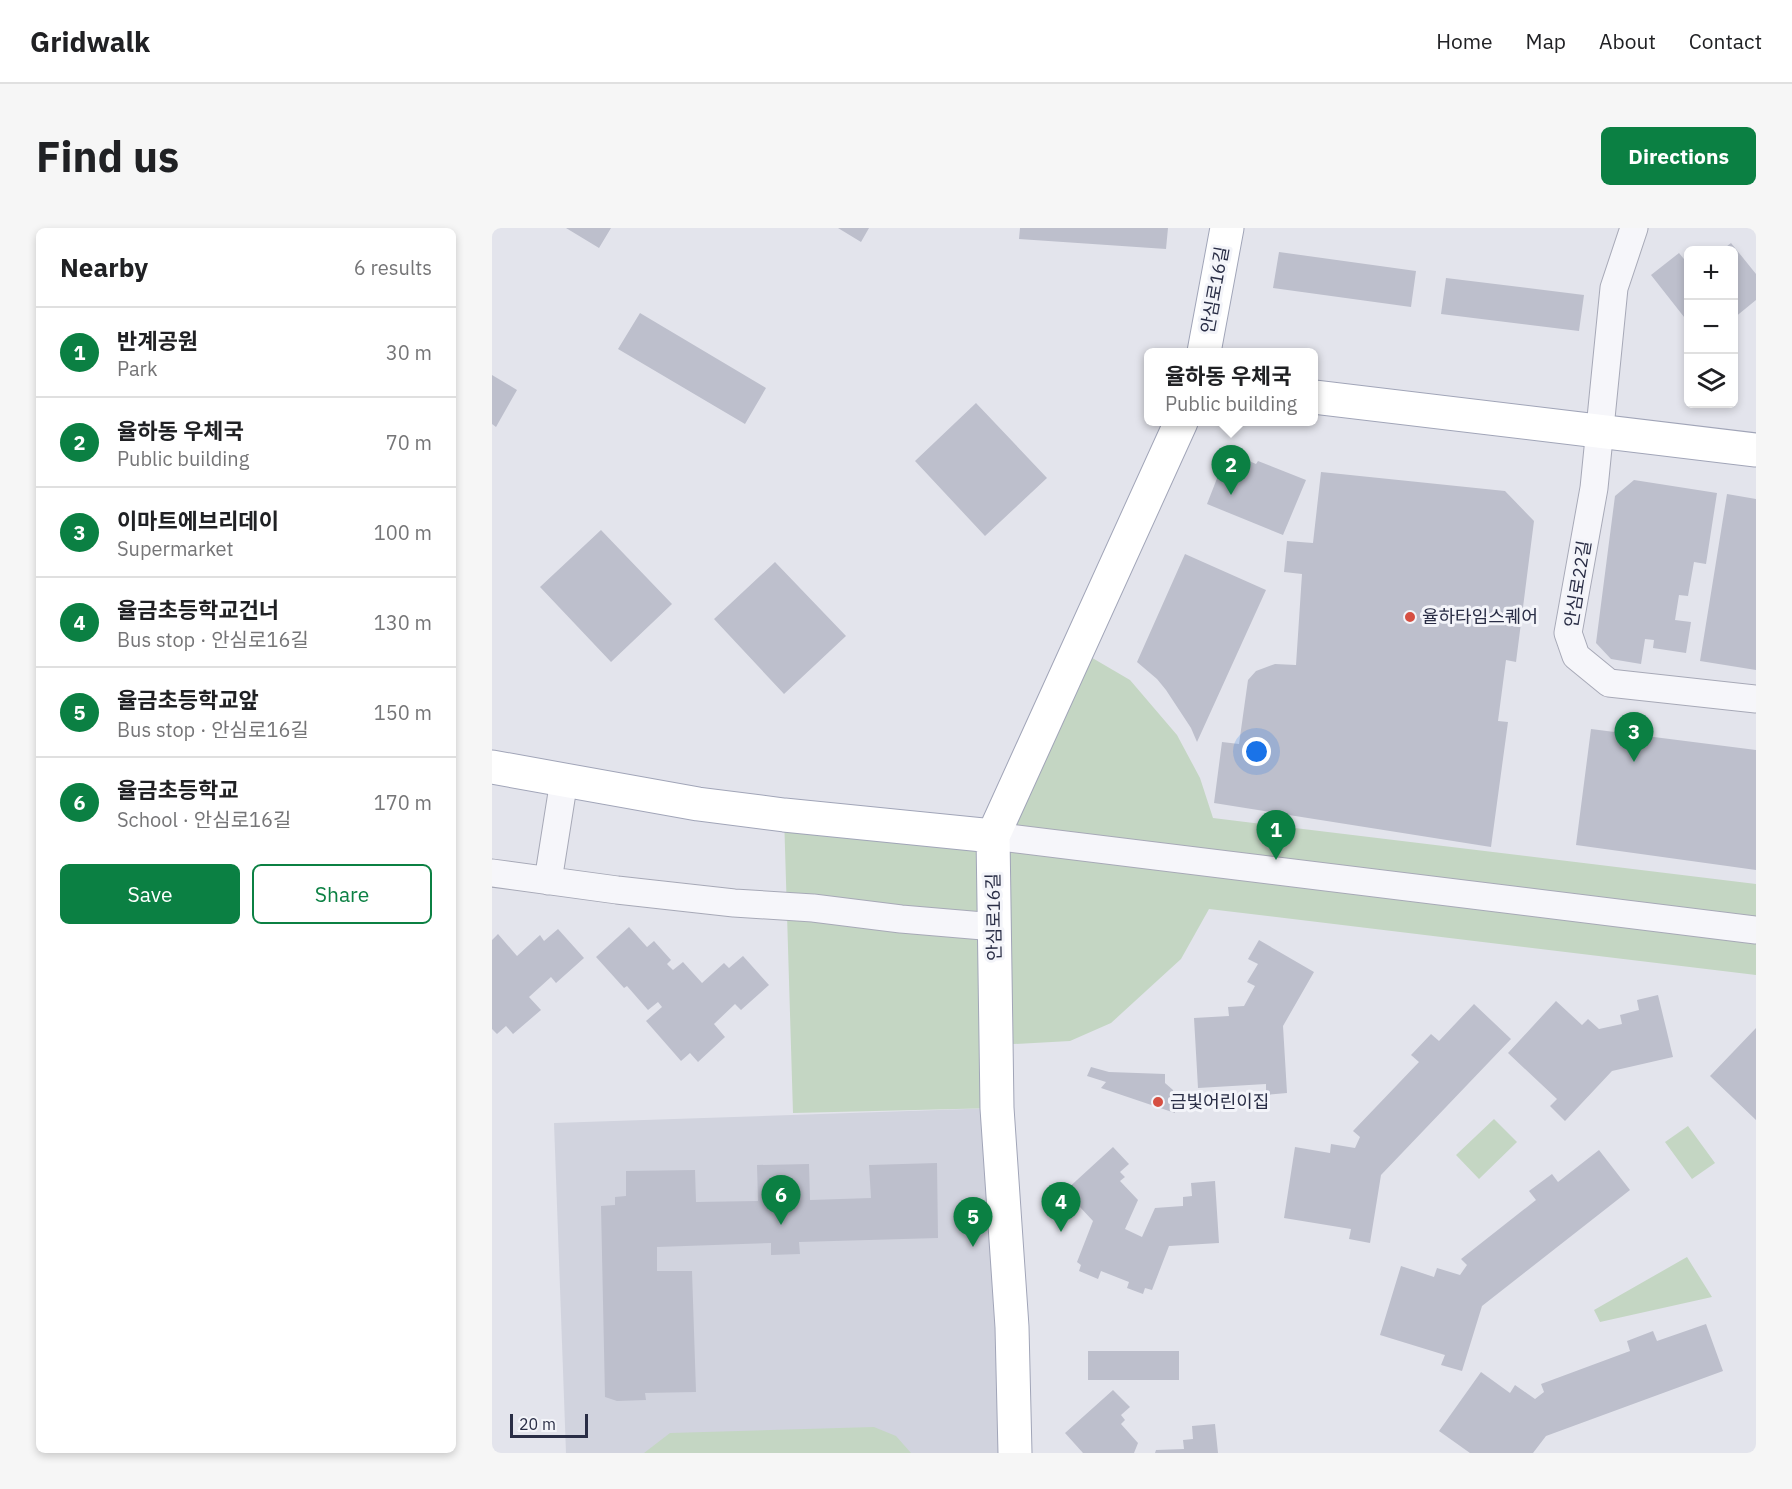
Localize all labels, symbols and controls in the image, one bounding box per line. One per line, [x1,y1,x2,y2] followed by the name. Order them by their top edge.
[30,23,150,60] text: Gridwalk
[1436,27,1493,55] text: Home
[1526,27,1566,55] text: Map
[1599,27,1656,55] text: About
[1689,27,1762,55] text: Contact
[1601,127,1756,185] button: Directions
[36,129,179,184] text: Find us
[1196,245,1233,335] street label: 안심로16길
[1684,246,1738,408] map controls
[1684,246,1738,300] button: +
[60,250,148,284] text: Nearby
[354,254,432,281] text: 6 results
[1684,300,1738,354] button: −
[117,326,198,355] text: 반계공원
[74,339,86,366] text: 1
[386,339,432,366] text: 30 m
[1144,348,1318,426] popup
[1684,354,1738,408] button: layers
[117,355,157,382] text: Park
[1165,361,1292,390] text: 율하동 우체국
[1165,390,1297,417] text: Public building
[117,416,244,445] text: 율하동 우체국
[74,429,86,456] text: 2
[386,429,432,456] text: 70 m
[117,445,249,472] text: Public building
[1212,446,1250,495] pin: 2
[117,506,279,535] text: 이마트에브리데이
[74,519,86,546] text: 3
[374,519,432,546] text: 100 m
[117,535,234,562] text: Supermarket
[1559,539,1596,629] street label: 안심로22길
[117,595,279,624] text: 율금초등학교건너
[1422,605,1538,628] place label: 율하타임스퀘어
[74,609,86,636] text: 4
[374,609,432,636] text: 130 m
[1403,610,1417,624] marker: 율하타임스퀘어
[117,626,309,653] text: Bus stop · 안심로16길
[117,685,259,714] text: 율금초등학교앞
[74,699,86,726] text: 5
[374,699,432,726] text: 150 m
[1614,712,1654,762] pin: 3
[117,716,309,743] text: Bus stop · 안심로16길
[1242,737,1271,766] your location
[117,775,238,804] text: 율금초등학교
[74,789,86,816] text: 6
[374,789,432,816] text: 170 m
[117,806,291,833] text: School · 안심로16길
[1256,810,1296,860] pin: 1
[60,864,240,924] button: Save
[252,864,432,924] button: Share
[981,873,1006,961] street label: 안심로16길
[1170,1090,1269,1113] place label: 금빛어린이집
[1151,1095,1165,1109] marker: 금빛어린이집
[762,1176,800,1225] pin: 6
[1042,1182,1080,1232] pin: 4
[954,1198,992,1247] pin: 5
[510,1411,588,1438] scale bar
[519,1414,556,1434] text: 20 m

